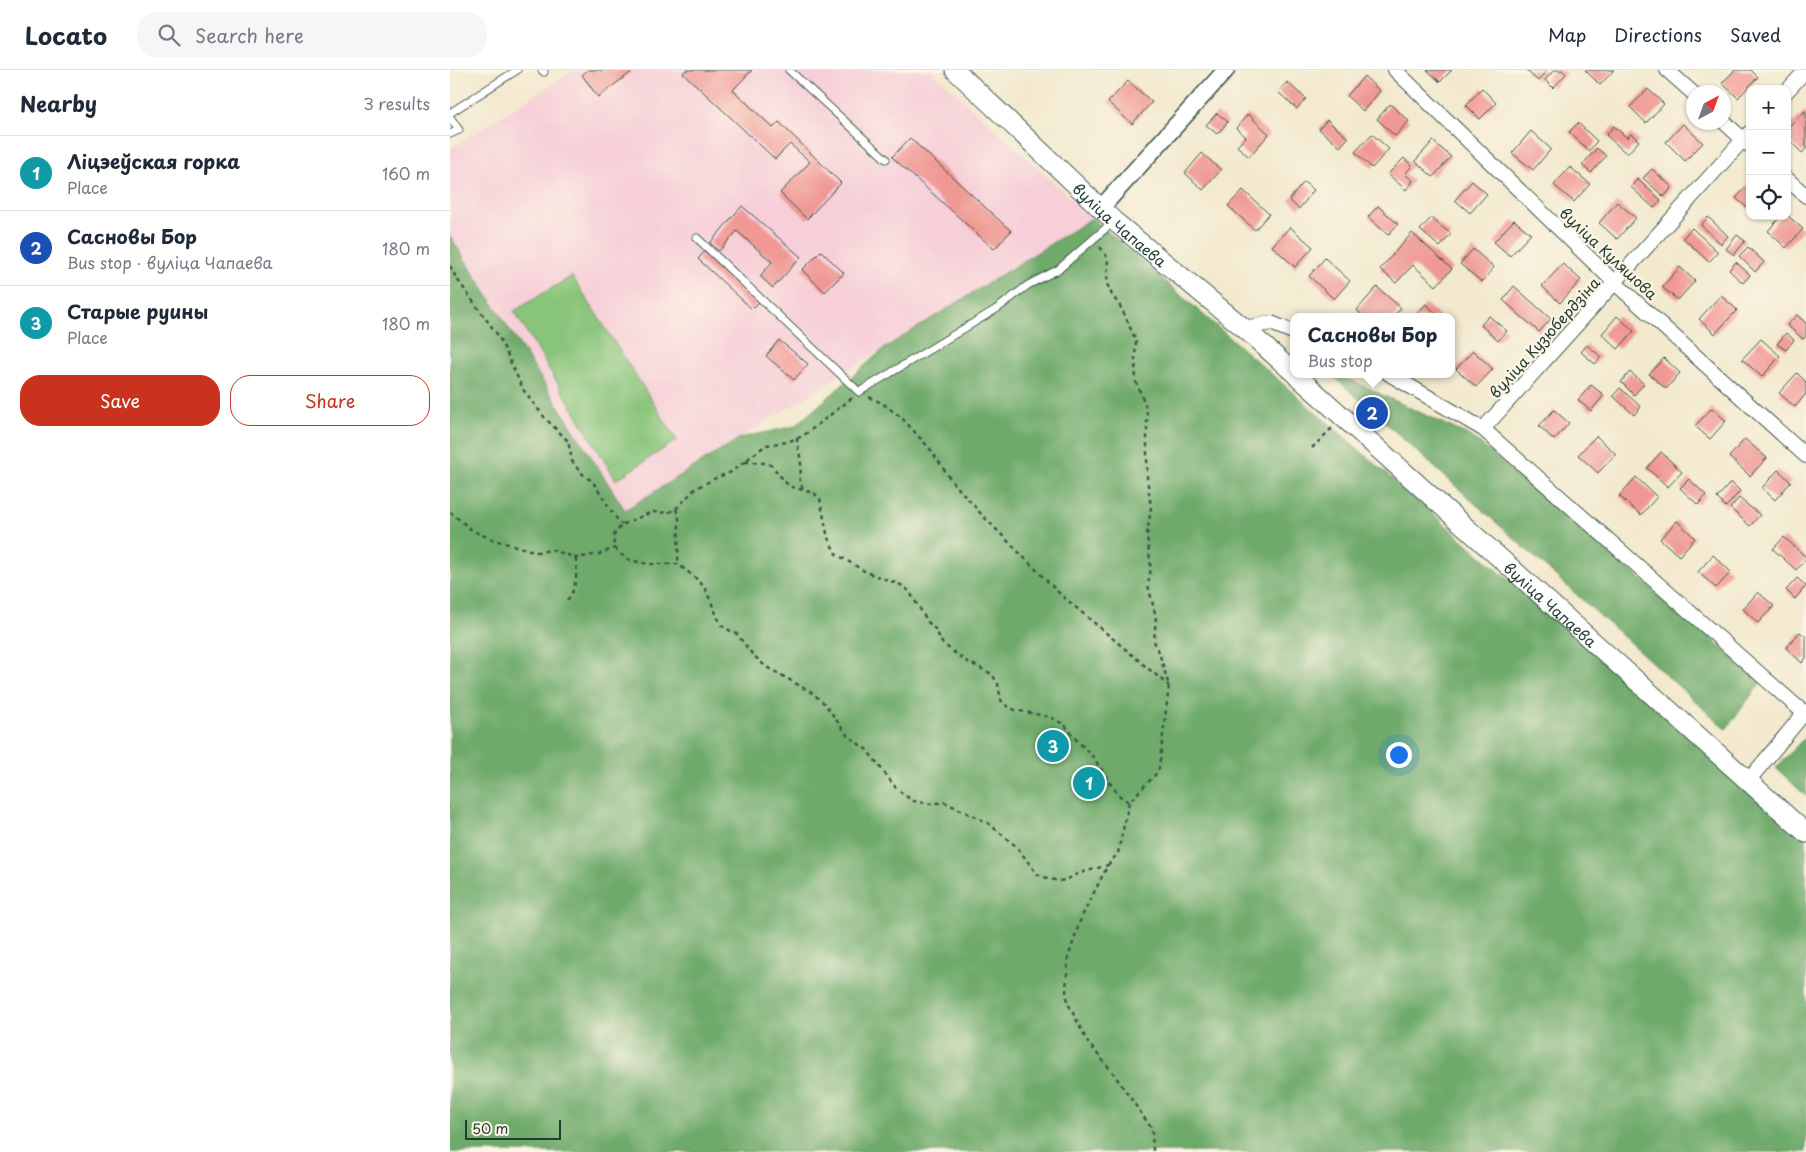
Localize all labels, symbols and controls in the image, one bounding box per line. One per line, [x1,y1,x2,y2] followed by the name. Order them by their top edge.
[137,12,487,57] search box
[25,17,107,53] text: Locato
[155,21,183,49] icon: search
[195,21,304,49] text: Search here
[1548,21,1586,48] text: Map
[1614,21,1702,48] text: Directions
[1730,21,1781,48] text: Saved
[1686,85,1731,130] north arrow
[1746,85,1791,220] map controls
[1746,85,1791,130] button: +
[20,87,97,119] text: Nearby
[363,91,430,115] text: 3 results
[1746,130,1791,175] button: −
[67,147,240,175] text: Ліцэеўская горка
[32,161,40,185] text: 1
[382,161,430,185] text: 160 m
[67,175,108,199] text: Place
[1746,175,1791,220] button: locate
[1068,177,1173,272] street label: вуліца Чапаева
[1555,201,1664,305] street label: вуліца Куляшова
[67,222,197,250] text: Сасновы Бор
[30,236,42,260] text: 2
[382,236,430,260] text: 180 m
[67,250,273,274] text: Bus stop · вуліца Чапаева
[1483,271,1605,403] street label: вуліца Кузюбердзіна
[67,297,208,325] text: Старые руины
[31,311,41,335] text: 3
[382,311,430,335] text: 180 m
[1290,313,1455,378] popup
[1308,320,1437,348] text: Сасновы Бор
[67,325,108,349] text: Place
[1308,348,1373,372] text: Bus stop
[20,375,220,426] button: Save
[230,375,430,426] button: Share
[1356,394,1388,432] pin: 2
[1499,556,1603,652] street label: вуліца Чапаева
[1037,727,1069,765] pin: 3
[1386,742,1412,768] your location
[1073,764,1105,802] pin: 1
[465,1117,561,1140] scale bar
[472,1118,508,1139] text: 50 m

